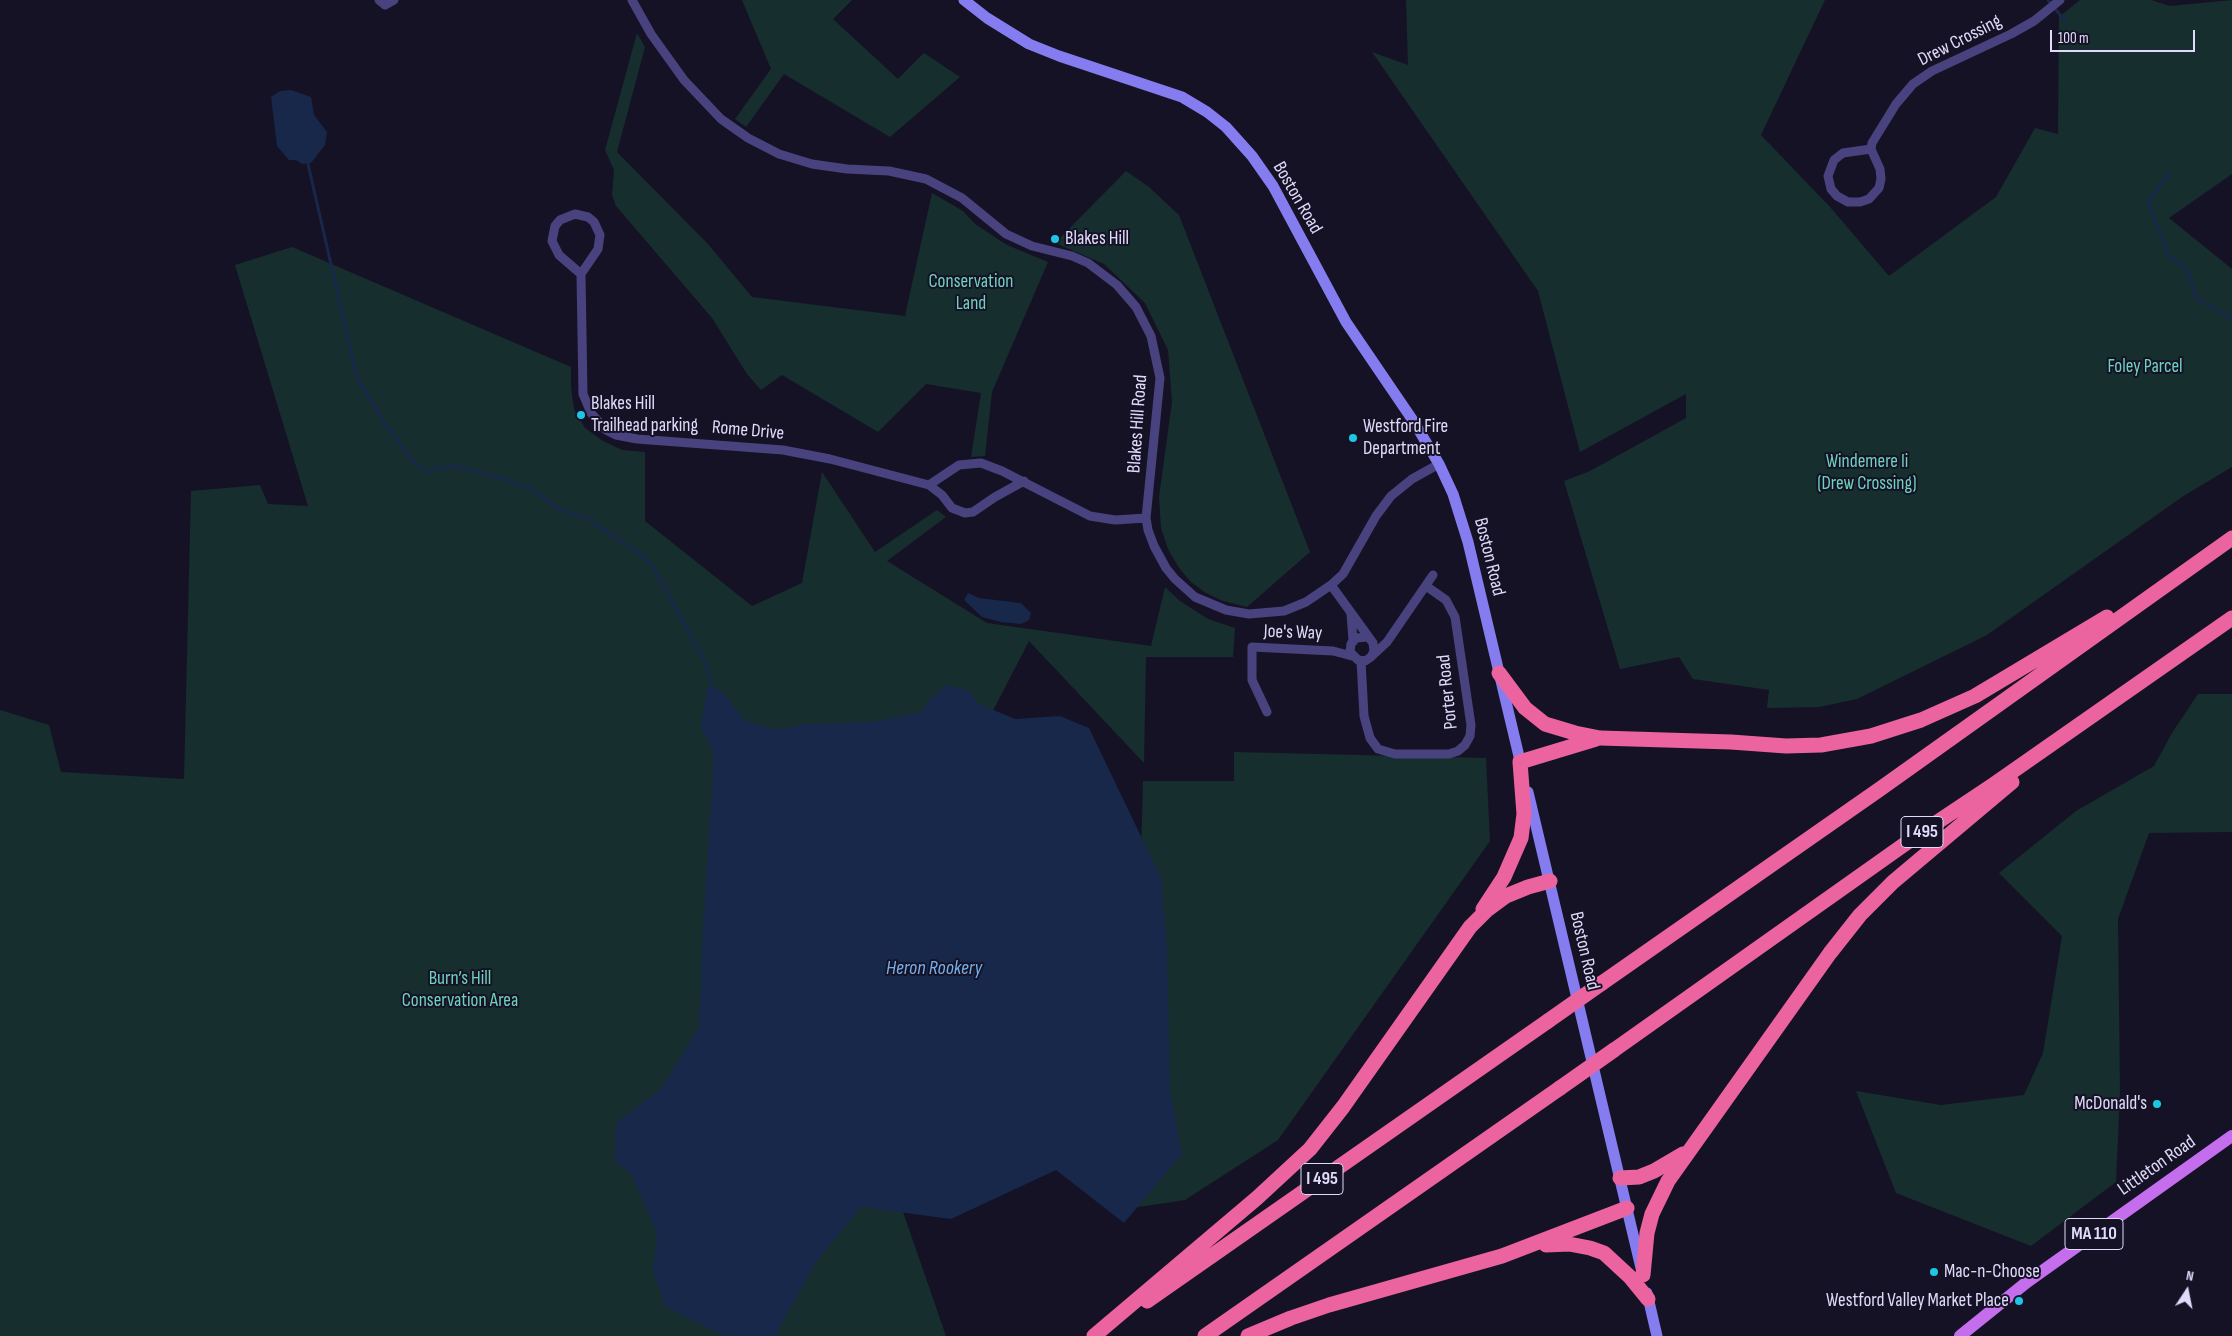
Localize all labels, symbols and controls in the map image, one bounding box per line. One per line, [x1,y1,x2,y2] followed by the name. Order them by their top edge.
[1914,10,2006,72] street label: Drew Crossing
[2052,20,2197,52] scale bar
[2058,29,2089,48] text: 100 m
[1267,158,1327,238] street label: Boston Road
[1065,228,1129,250] place label: Blakes Hill
[1049,233,1061,245] marker: Blakes Hill
[929,271,1013,315] park label: Conservation Land
[2107,356,2183,378] park label: Foley Parcel
[1123,374,1153,474] street label: Blakes Hill Road
[591,393,698,437] place label: Blakes Hill Trailhead parking
[575,409,587,421] marker: Blakes Hill Trailhead parking
[711,416,785,446] street label: Rome Drive
[1363,416,1448,460] place label: Westford Fire Department
[1347,432,1359,444] marker: Westford Fire Department
[1817,451,1917,495] park label: Windemere Ii (Drew Crossing)
[1468,516,1510,598] street label: Boston Road
[1263,621,1323,645] street label: Joe's Way
[1433,654,1463,730] street label: Porter Road
[1901,816,1943,848] road number: I 495
[1564,910,1604,992] street label: Boston Road
[886,957,982,981] water label: Heron Rookery
[402,968,518,1012] park label: Burn’s Hill Conservation Area
[2074,1093,2147,1115] place label: McDonald's
[2151,1098,2163,1110] marker: McDonald's
[2114,1131,2200,1201] street label: Littleton Road
[1301,1164,1343,1194] road number: I 495
[2065,1218,2123,1250] road number: MA 110
[1944,1261,2040,1283] place label: Mac-n-Choose
[1928,1266,1940,1278] marker: Mac-n-Choose
[2162,1266,2212,1316] north arrow
[2185,1267,2195,1285] text: N
[1826,1290,2009,1312] place label: Westford Valley Market Place
[2013,1295,2025,1307] marker: Westford Valley Market Place

